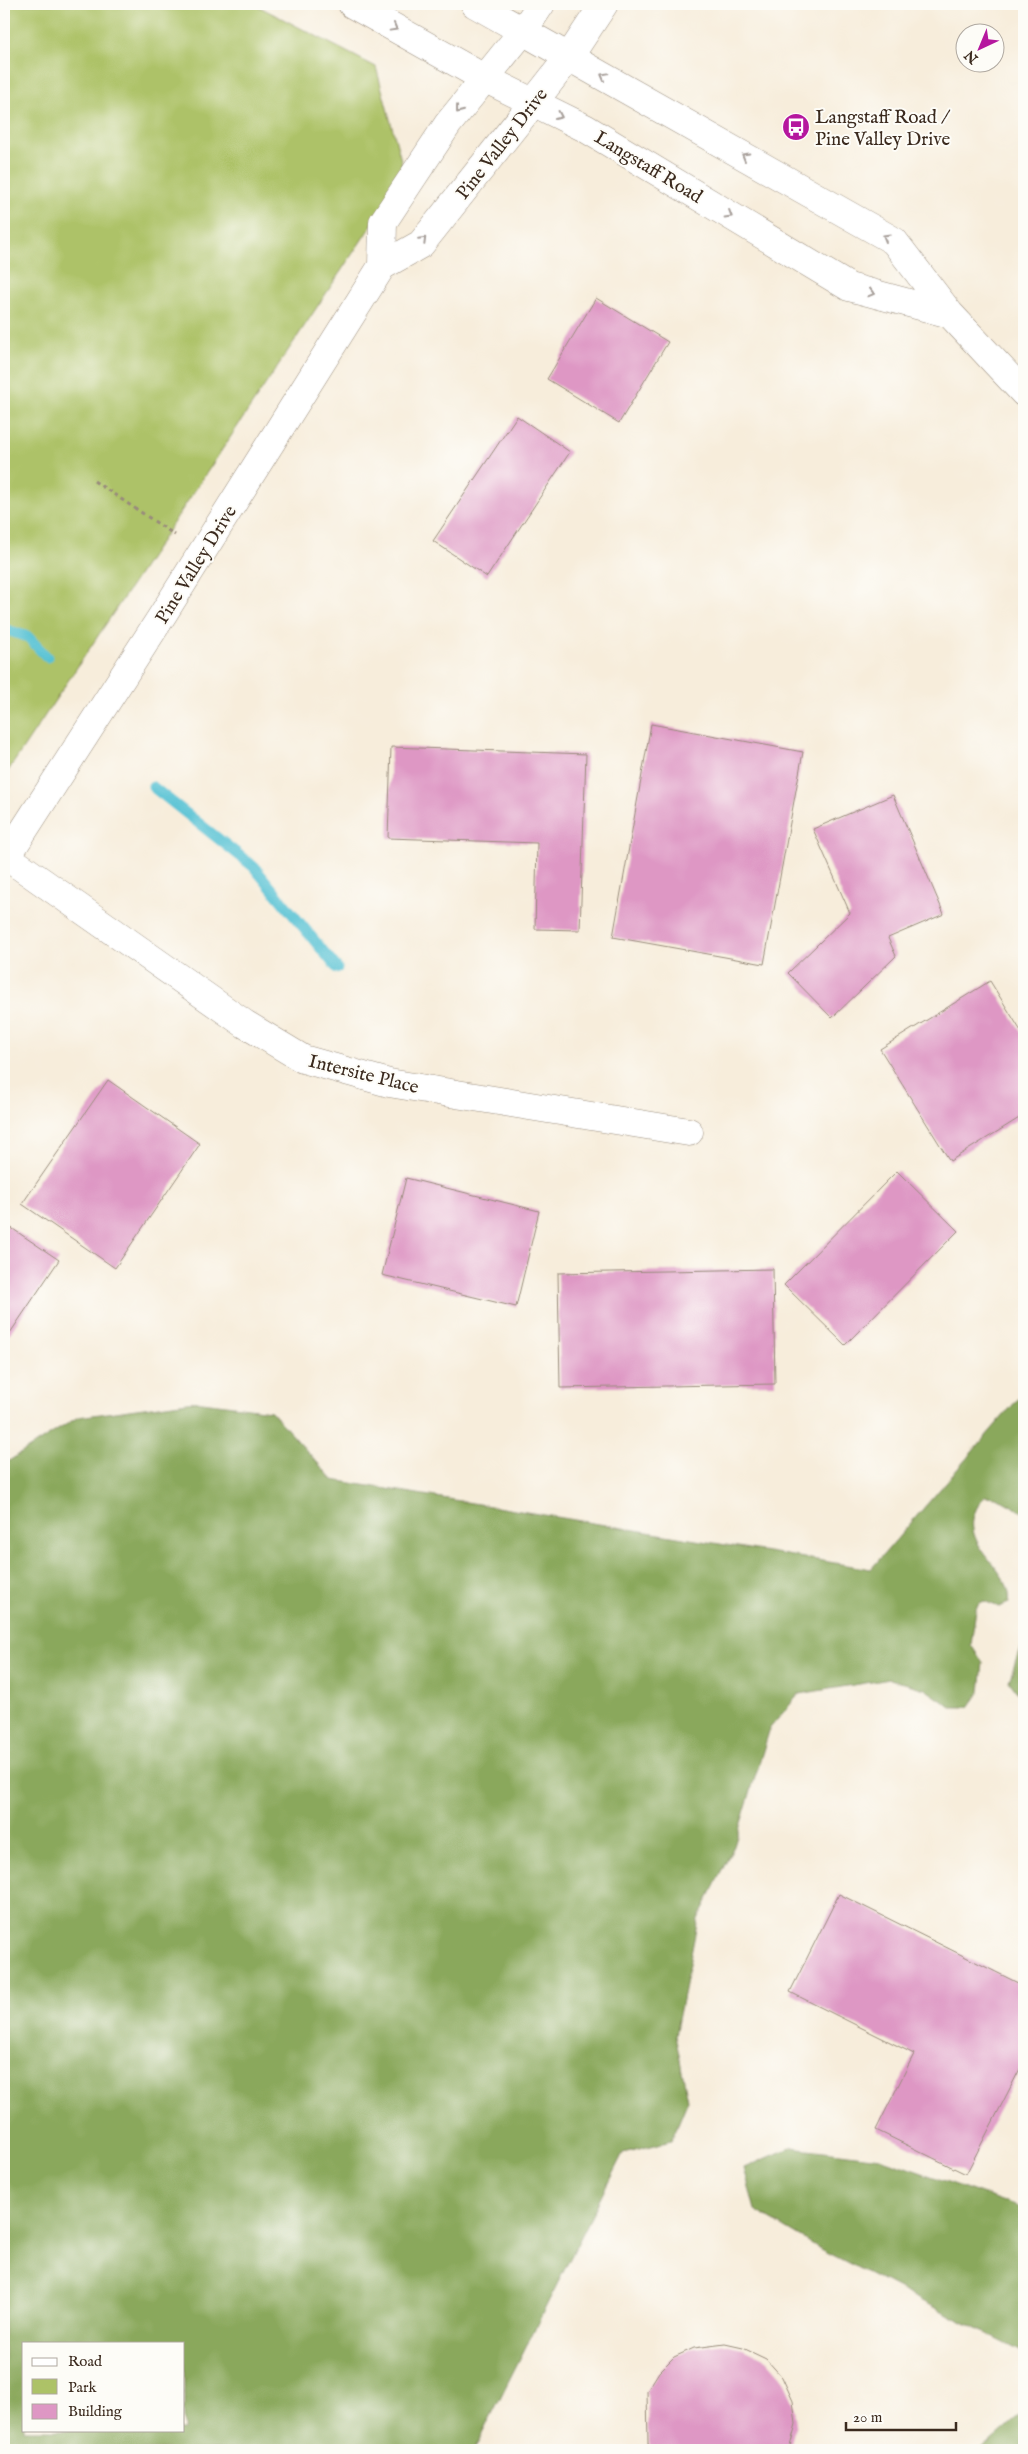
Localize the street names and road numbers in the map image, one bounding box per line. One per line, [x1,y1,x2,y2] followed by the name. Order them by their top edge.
[451,83,554,205] street label: Pine Valley Drive
[590,126,707,210] street label: Langstaff Road
[151,501,243,629] street label: Pine Valley Drive
[306,1050,421,1100] street label: Intersite Place

